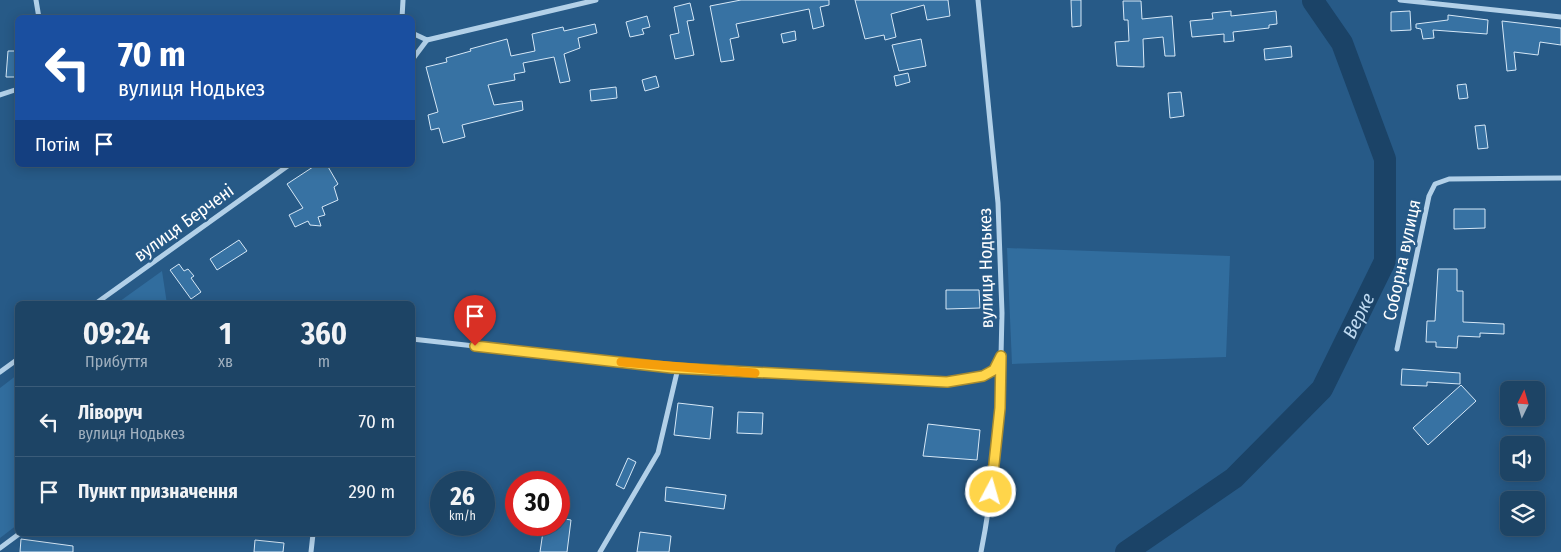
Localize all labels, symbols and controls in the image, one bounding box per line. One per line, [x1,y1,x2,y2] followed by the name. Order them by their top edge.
[118,33,186,75] text: 70 m
[35,35,100,100] icon: left
[118,75,265,102] text: вулиця Нодькез
[90,130,118,158] icon: arrive
[35,133,80,156] text: Потім
[130,179,238,267] street label: вулиця Берчені
[1378,197,1426,323] street label: Соборна вулиця
[974,208,998,328] street label: вулиця Нодькез
[1337,289,1379,342] water label: Верке
[454,295,496,346] pin
[461,302,489,330] icon: arrive
[83,316,150,352] text: 09:24
[219,316,232,352] text: 1
[301,316,347,352] text: 360
[85,352,148,371] text: Прибуття
[218,352,233,371] text: хв
[318,352,330,371] text: m
[1500,381,1545,426] north arrow
[1500,381,1545,536] map controls
[78,401,143,424] text: Ліворуч
[35,408,63,436] icon: left
[359,410,395,433] text: 70 m
[78,424,185,443] text: вулиця Нодькез
[1500,436,1545,481] button: sound
[964,465,1016,517] position arrow
[505,471,570,536] speed limit sign: 30
[35,478,63,506] icon: arrive
[78,480,238,503] text: Пункт призначення
[349,480,395,503] text: 290 m
[450,482,475,512] text: 26
[1500,491,1545,536] button: layers
[449,509,476,523] text: km/h

